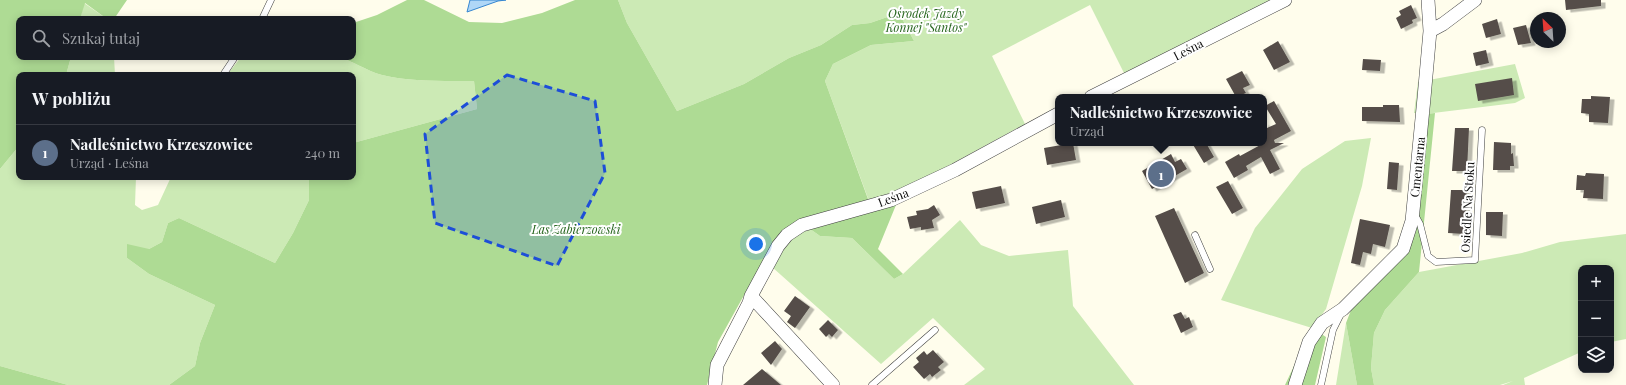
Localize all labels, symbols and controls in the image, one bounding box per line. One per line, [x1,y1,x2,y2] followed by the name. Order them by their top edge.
[885,5,968,35] park label: Ośrodek Jazdy Konnej "Santos"
[1530,12,1566,48] north arrow
[16,16,356,60] search box
[30,27,52,49] icon: search
[62,28,140,48] text: Szukaj tutaj
[1170,35,1206,63] street label: Leśna
[32,87,111,109] text: W pobliżu
[1055,94,1267,146] popup
[1070,102,1252,122] text: Nadleśnictwo Krzeszowice
[1070,122,1104,139] text: Urząd
[70,134,253,154] text: Nadleśnictwo Krzeszowice
[1406,136,1428,198] street label: Cmentarna
[43,144,47,161] text: 1
[305,144,340,161] text: 240 m
[70,154,149,171] text: Urząd · Leśna
[1148,159,1174,189] pin: 1
[1457,161,1477,253] street label: Osiedle Na Stoku
[875,184,911,210] street label: Leśna
[531,221,621,237] park label: Las Zabierzowski
[746,234,766,254] your location
[1578,265,1614,373] map controls
[1578,265,1614,301] button: +
[1578,301,1614,337] button: −
[1578,337,1614,373] button: layers

